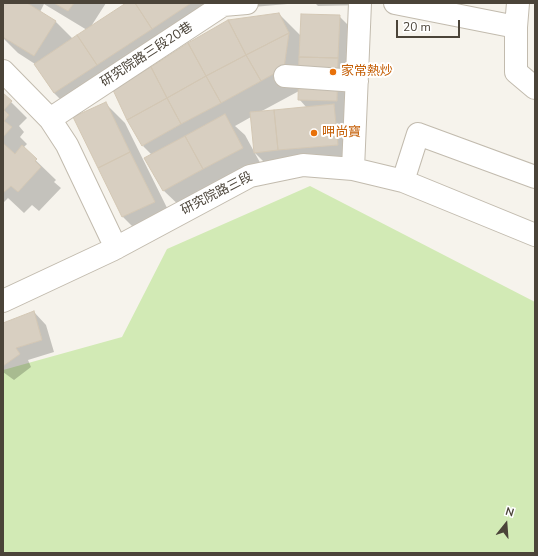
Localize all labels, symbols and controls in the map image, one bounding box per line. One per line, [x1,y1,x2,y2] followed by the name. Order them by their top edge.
[398,12,462,38] scale bar
[98,19,196,91] street label: 研究院路三段20巷
[403,19,431,35] text: 20 m
[341,64,393,80] place label: 家常熱炒
[328,67,338,77] marker: 家常熱炒
[322,125,361,141] place label: 呷尚寶
[309,128,319,138] marker: 呷尚寶
[179,169,255,219] street label: 研究院路三段
[486,504,526,544] north arrow
[504,504,516,520] text: N

